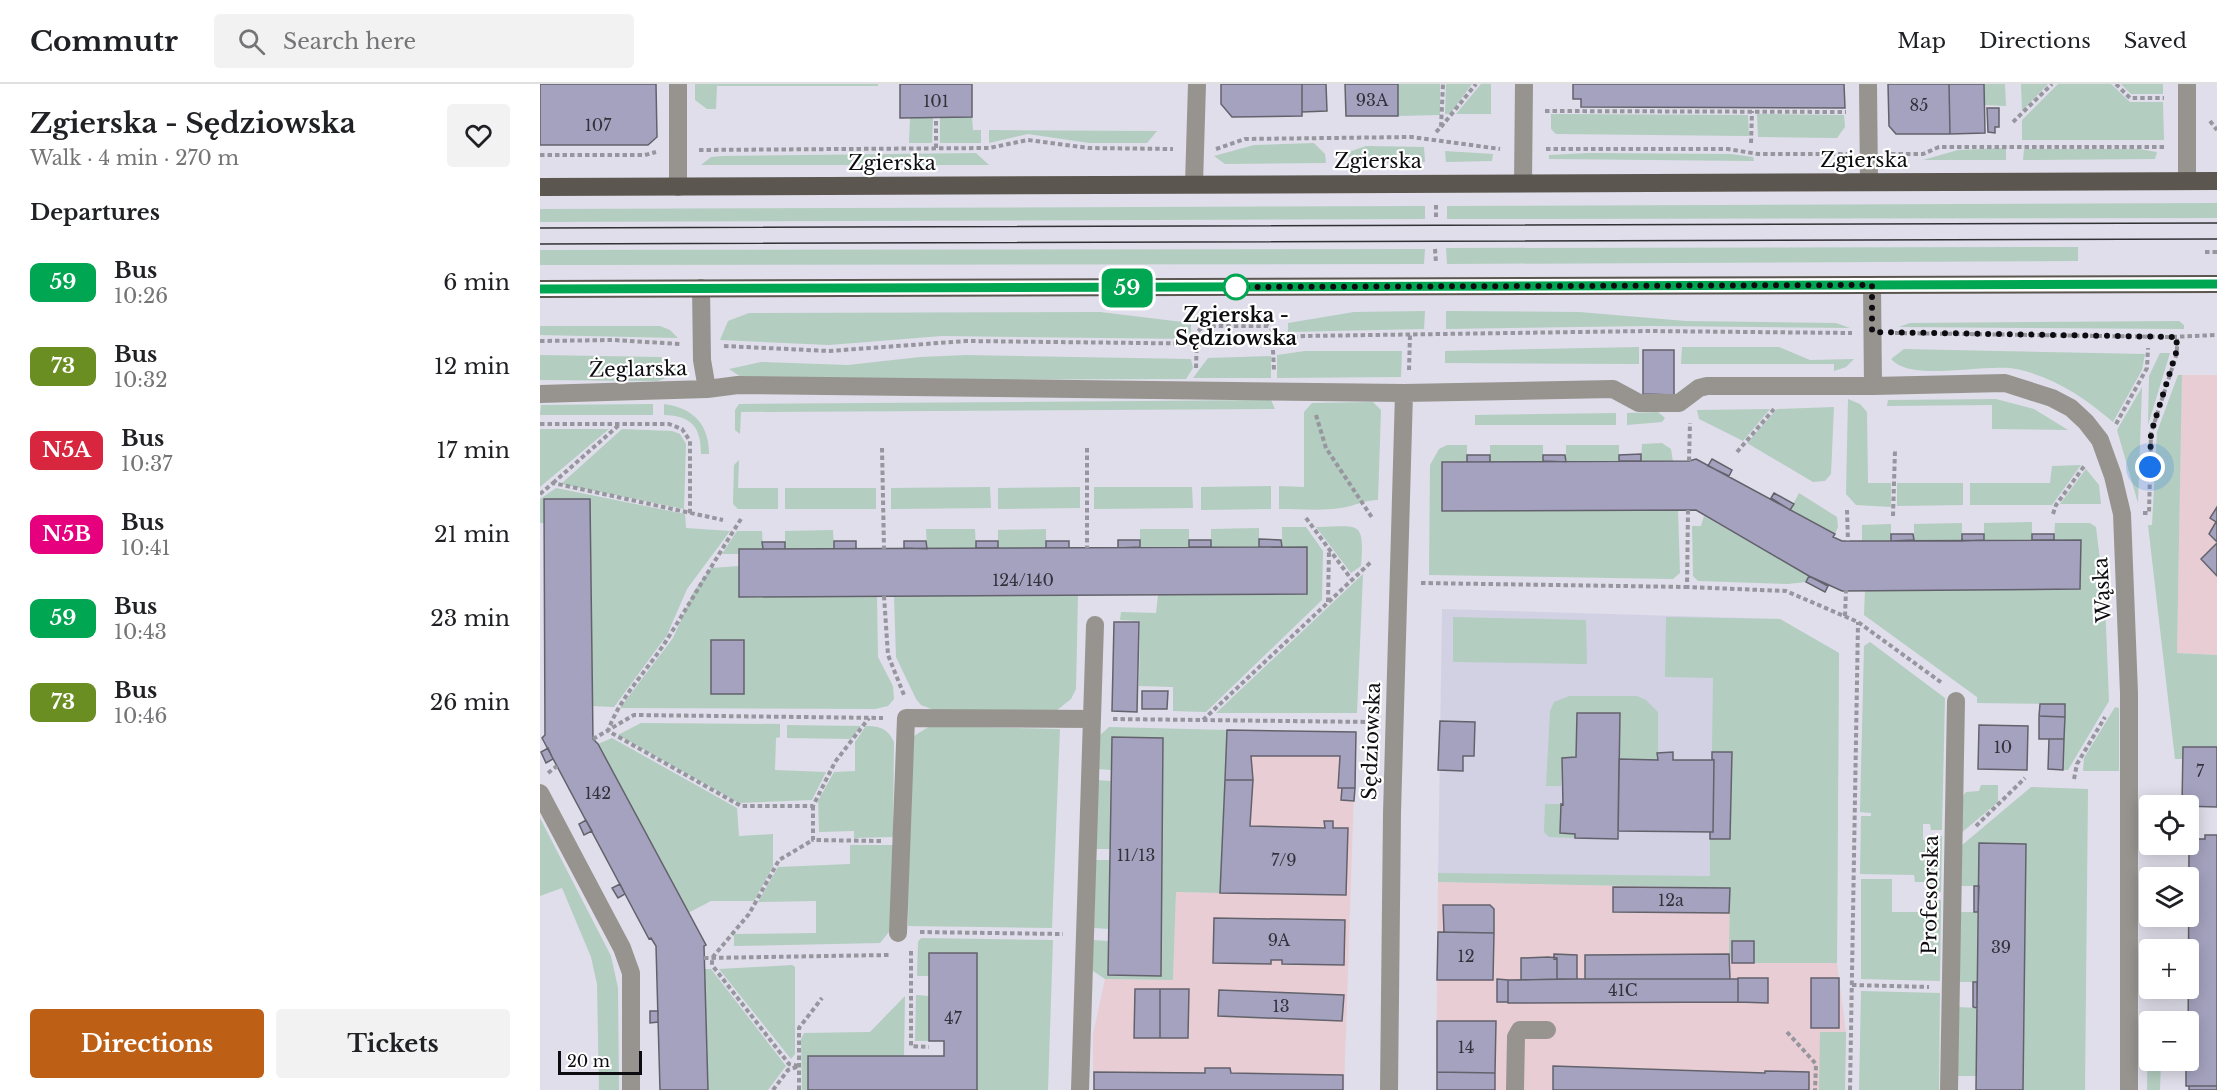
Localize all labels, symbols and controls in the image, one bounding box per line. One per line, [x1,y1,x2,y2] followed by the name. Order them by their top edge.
[214,14,634,68] search box
[30,24,178,59] text: Commutr
[235,25,268,58] icon: search
[283,28,416,55] text: Search here
[1897,28,1946,54] text: Map
[1979,28,2091,54] text: Directions
[2124,28,2187,54] text: Saved
[1356,90,1389,110] house number: 93A
[923,91,949,111] house number: 101
[1910,95,1928,115] house number: 85
[447,104,510,167] button: heart
[30,106,356,141] text: Zgierska - Sędziowska
[585,115,612,135] house number: 107
[30,146,239,170] text: Walk · 4 min · 270 m
[1820,148,1909,172] street label: Zgierska
[1334,149,1423,173] street label: Zgierska
[848,151,937,175] street label: Zgierska
[30,199,160,226] text: Departures
[114,257,157,284] text: Bus
[1100,268,1154,308] line badge: 59
[50,269,76,295] text: 59
[443,269,510,296] text: 6 min
[1223,274,1249,300] marker: Zgierska - Sędziowska
[1114,275,1140,301] text: 59
[114,284,168,308] text: 10:26
[1175,303,1297,350] place label: Zgierska - Sędziowska
[114,341,157,368] text: Bus
[51,353,75,379] text: 73
[434,353,510,380] text: 12 min
[589,355,688,382] street label: Żeglarska
[114,368,168,392] text: 10:32
[121,425,164,452] text: Bus
[42,437,91,463] text: N5A
[437,437,510,464] text: 17 min
[121,452,172,476] text: 10:37
[2135,452,2165,482] your location
[121,509,164,536] text: Bus
[42,521,91,547] text: N5B
[434,521,510,548] text: 21 min
[121,536,171,560] text: 10:41
[2088,556,2116,624] street label: Wąska
[992,570,1054,590] house number: 124/140
[114,593,157,620] text: Bus
[50,605,76,631] text: 59
[430,605,510,632] text: 23 min
[114,620,167,644] text: 10:43
[114,677,157,704] text: Bus
[1357,681,1385,800] street label: Sędziowska
[51,689,75,715] text: 73
[430,689,510,716] text: 26 min
[114,704,167,728] text: 10:46
[1994,737,2012,757] house number: 10
[2196,761,2205,781] house number: 7
[585,783,611,803] house number: 142
[2139,795,2199,1071] map controls
[2139,795,2199,855] button: locate
[1917,834,1943,955] street label: Profesorska
[1117,845,1155,865] house number: 11/13
[1271,850,1297,870] house number: 7/9
[2139,867,2199,927] button: layers
[1658,890,1684,910] house number: 12a
[1268,930,1291,950] house number: 9A
[1991,937,2011,957] house number: 39
[2139,939,2199,999] button: +
[1458,946,1475,966] house number: 12
[1608,980,1638,1000] house number: 41C
[1273,996,1290,1016] house number: 13
[944,1008,963,1028] house number: 47
[30,1009,264,1078] button: Directions
[276,1009,510,1078] button: Tickets
[2139,1011,2199,1071] button: −
[1458,1037,1474,1057] house number: 14
[558,1048,642,1076] scale bar
[567,1051,610,1071] text: 20 m

